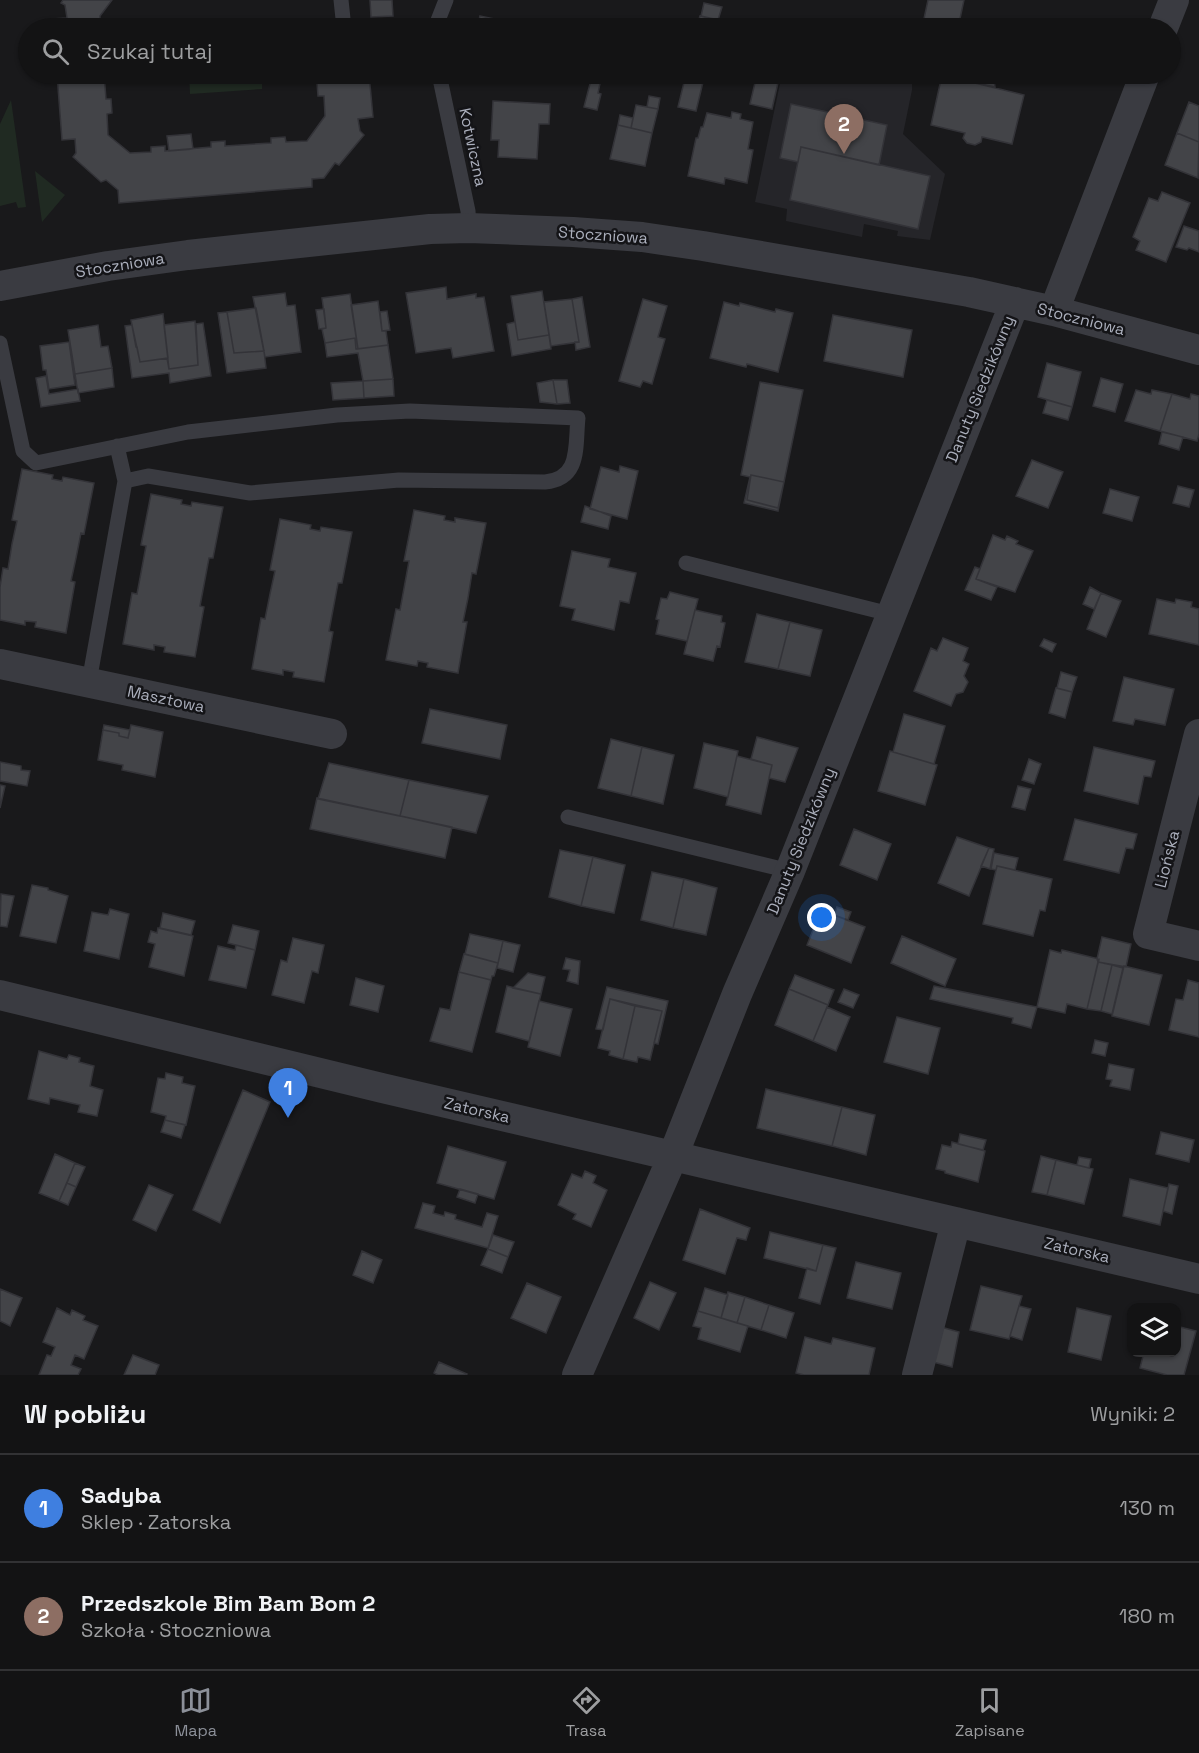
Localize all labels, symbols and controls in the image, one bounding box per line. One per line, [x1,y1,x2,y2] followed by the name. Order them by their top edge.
[18,18,1181,84] search box
[39,35,72,68] icon: search
[87,37,212,65] text: Szukaj tutaj
[824,104,864,154] pin: 2
[454,106,492,188] street label: Kotwiczna
[558,221,648,249] street label: Stoczniowa
[74,248,166,282] street label: Stoczniowa
[1035,298,1127,340] street label: Stoczniowa
[941,313,1019,465] street label: Danuty Siedzikówny
[125,681,207,717] street label: Masztowa
[762,765,840,917] street label: Danuty Siedzikówny
[1150,828,1184,890] street label: Liońska
[807,903,836,932] your location
[268,1068,308,1118] pin: 1
[442,1092,512,1128] street label: Zatorska
[1042,1232,1112,1268] street label: Zatorska
[1127,1303,1181,1357] map controls
[1127,1303,1181,1357] button: layers
[24,1397,146,1431] text: W pobliżu
[1090,1401,1175,1427] text: Wyniki: 2
[81,1481,161,1509] text: Sadyba
[39,1495,48,1521] text: 1
[1119,1495,1175,1521] text: 130 m
[81,1509,231,1535] text: Sklep · Zatorska
[81,1589,375,1617] text: Przedszkole Bim Bam Bom 2
[38,1603,49,1629] text: 2
[1119,1603,1175,1629] text: 180 m
[81,1617,271,1643] text: Szkoła · Stoczniowa
[174,1684,217,1741] tab: Mapa
[566,1684,606,1741] tab: Trasa
[955,1684,1025,1741] tab: Zapisane

